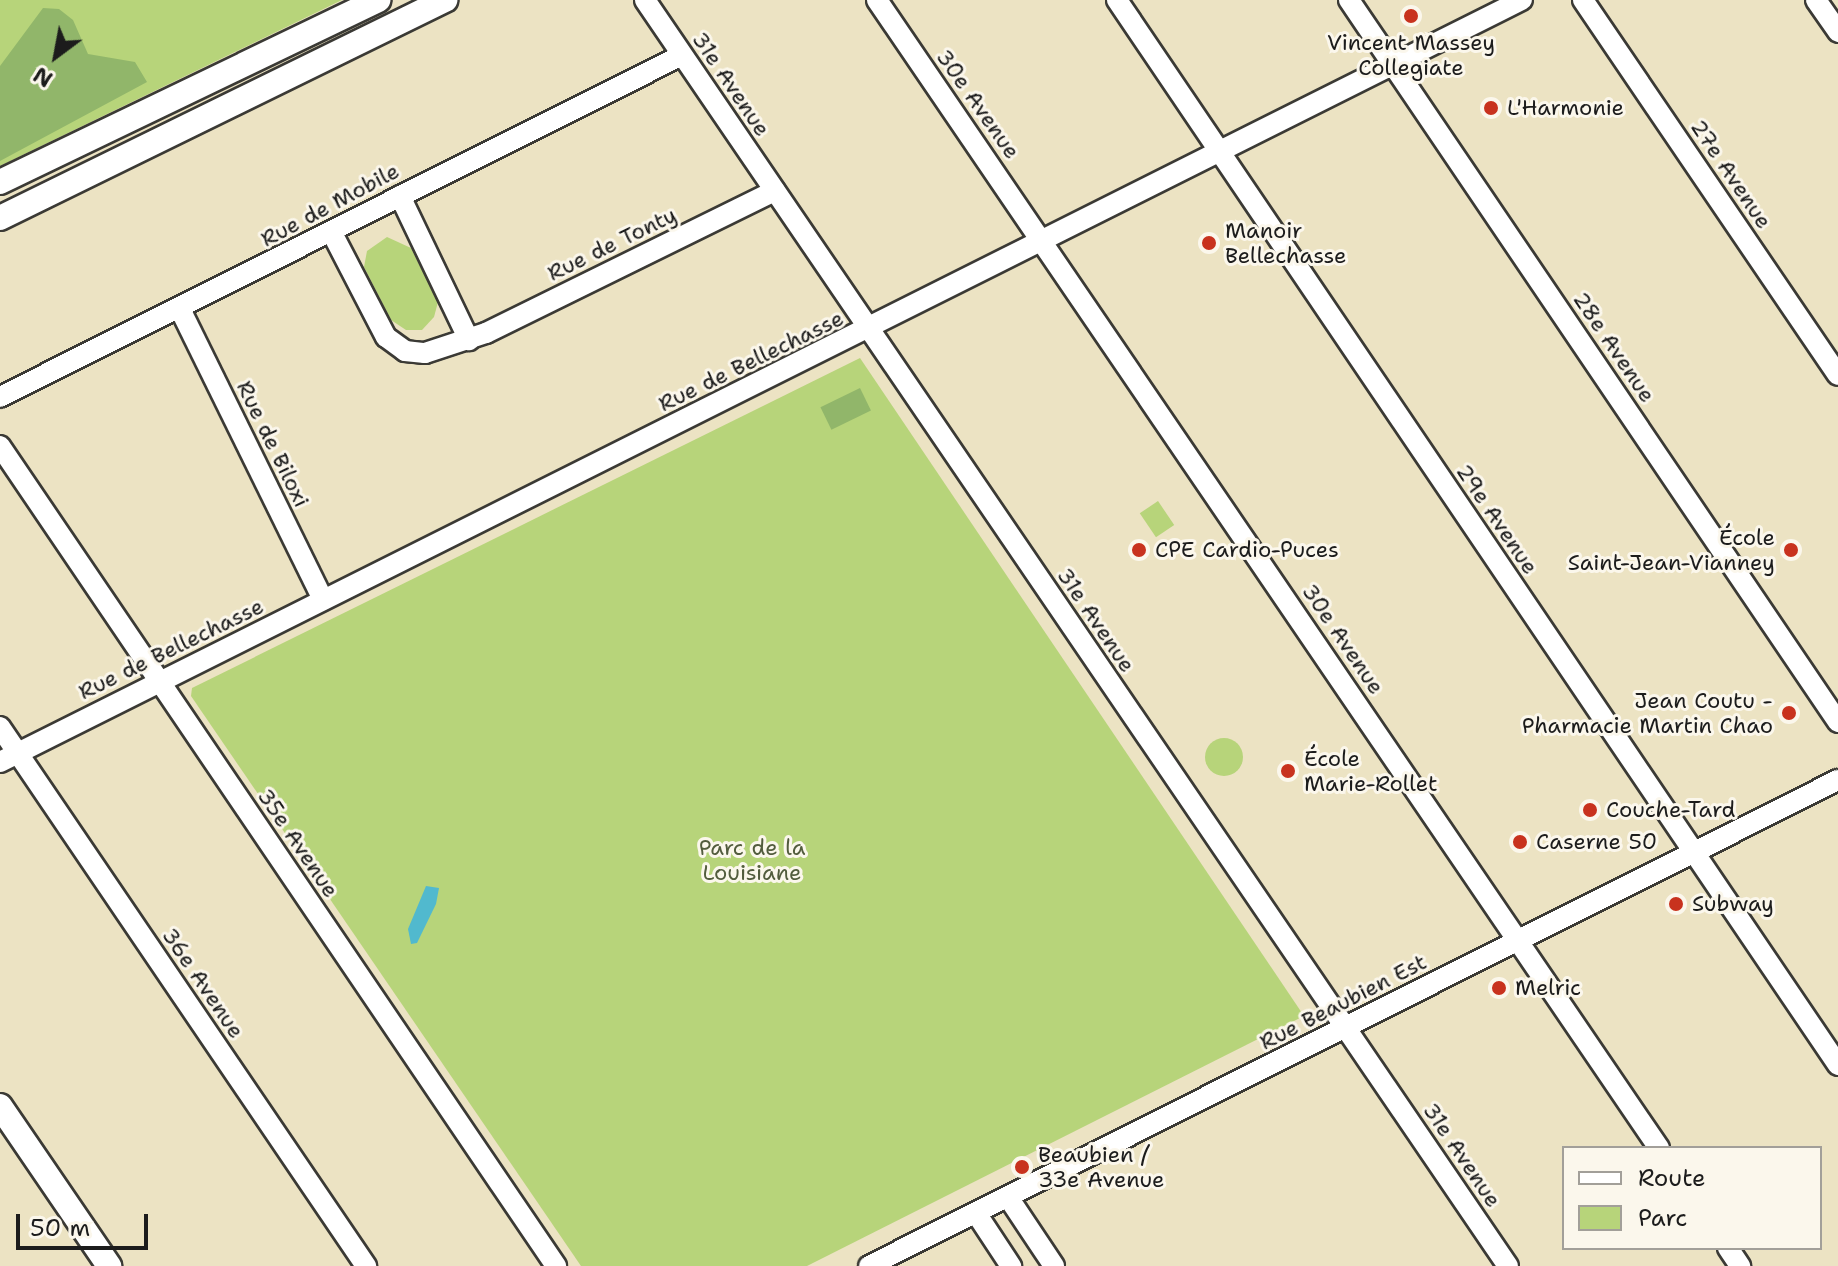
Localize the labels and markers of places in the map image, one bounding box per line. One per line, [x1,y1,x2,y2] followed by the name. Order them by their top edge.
[1402,7,1420,25] marker: Vincent Massey Collegiate
[1327,29,1495,80] place label: Vincent Massey Collegiate
[1507,95,1624,121] place label: L'Harmonie
[1482,99,1500,117] marker: L'Harmonie
[1225,217,1347,268] place label: Manoir Bellechasse
[1200,234,1218,252] marker: Manoir Bellechasse
[1568,524,1775,576] place label: École Saint-Jean-Vianney
[1155,537,1339,563] place label: CPE Cardio-Puces
[1130,541,1148,559] marker: CPE Cardio-Puces
[1782,541,1800,559] marker: École Saint-Jean-Vianney
[1522,687,1773,738] place label: Jean Coutu - Pharmacie Martin Chao
[1780,704,1798,722] marker: Jean Coutu - Pharmacie Martin Chao
[1304,745,1438,796] place label: École Marie-Rollet
[1279,762,1297,780] marker: École Marie-Rollet
[1606,797,1735,823] place label: Couche-Tard
[1581,801,1599,819] marker: Couche-Tard
[1536,829,1657,855] place label: Caserne 50
[1511,833,1529,851] marker: Caserne 50
[1692,891,1774,917] place label: Subway
[1667,895,1685,913] marker: Subway
[1515,975,1581,1001] place label: Melric
[1490,979,1508,997] marker: Melric
[1038,1141,1165,1192] place label: Beaubien / 33e Avenue
[1013,1158,1031,1176] marker: Beaubien / 33e Avenue

